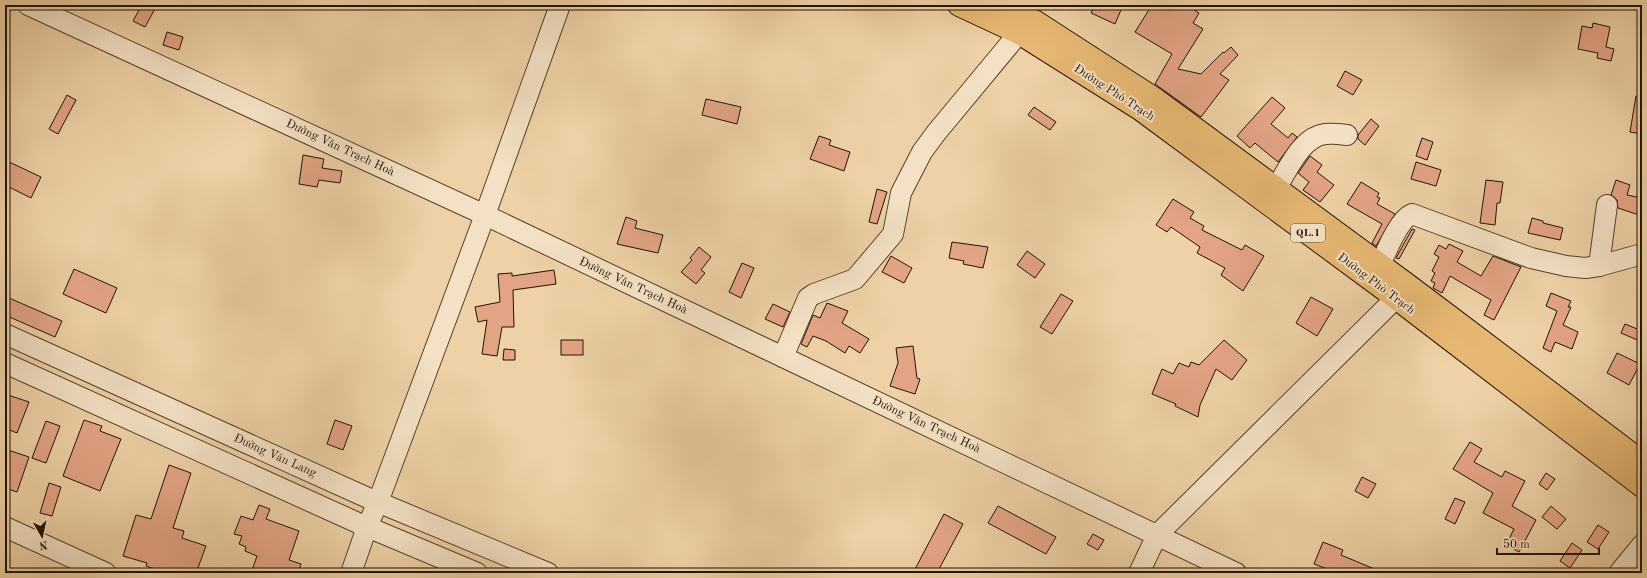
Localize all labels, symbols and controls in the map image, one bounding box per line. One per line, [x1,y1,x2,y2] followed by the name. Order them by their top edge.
[1072,63,1157,124] street label: Đường Phò Trạch
[284,118,396,178] street label: Đường Vân Trạch Hoà
[1291,224,1325,242] road number: QL.1
[1335,251,1417,317] street label: Đường Phò Trạch
[577,256,689,316] street label: Đường Vân Trạch Hoà
[870,395,982,455] street label: Đường Vân Trạch Hoà
[232,432,319,480] street label: Đường Văn Lang
[22,516,62,556] north arrow
[1497,530,1599,556] scale bar
[38,538,48,551] text: N
[1503,538,1530,551] text: 50 m

